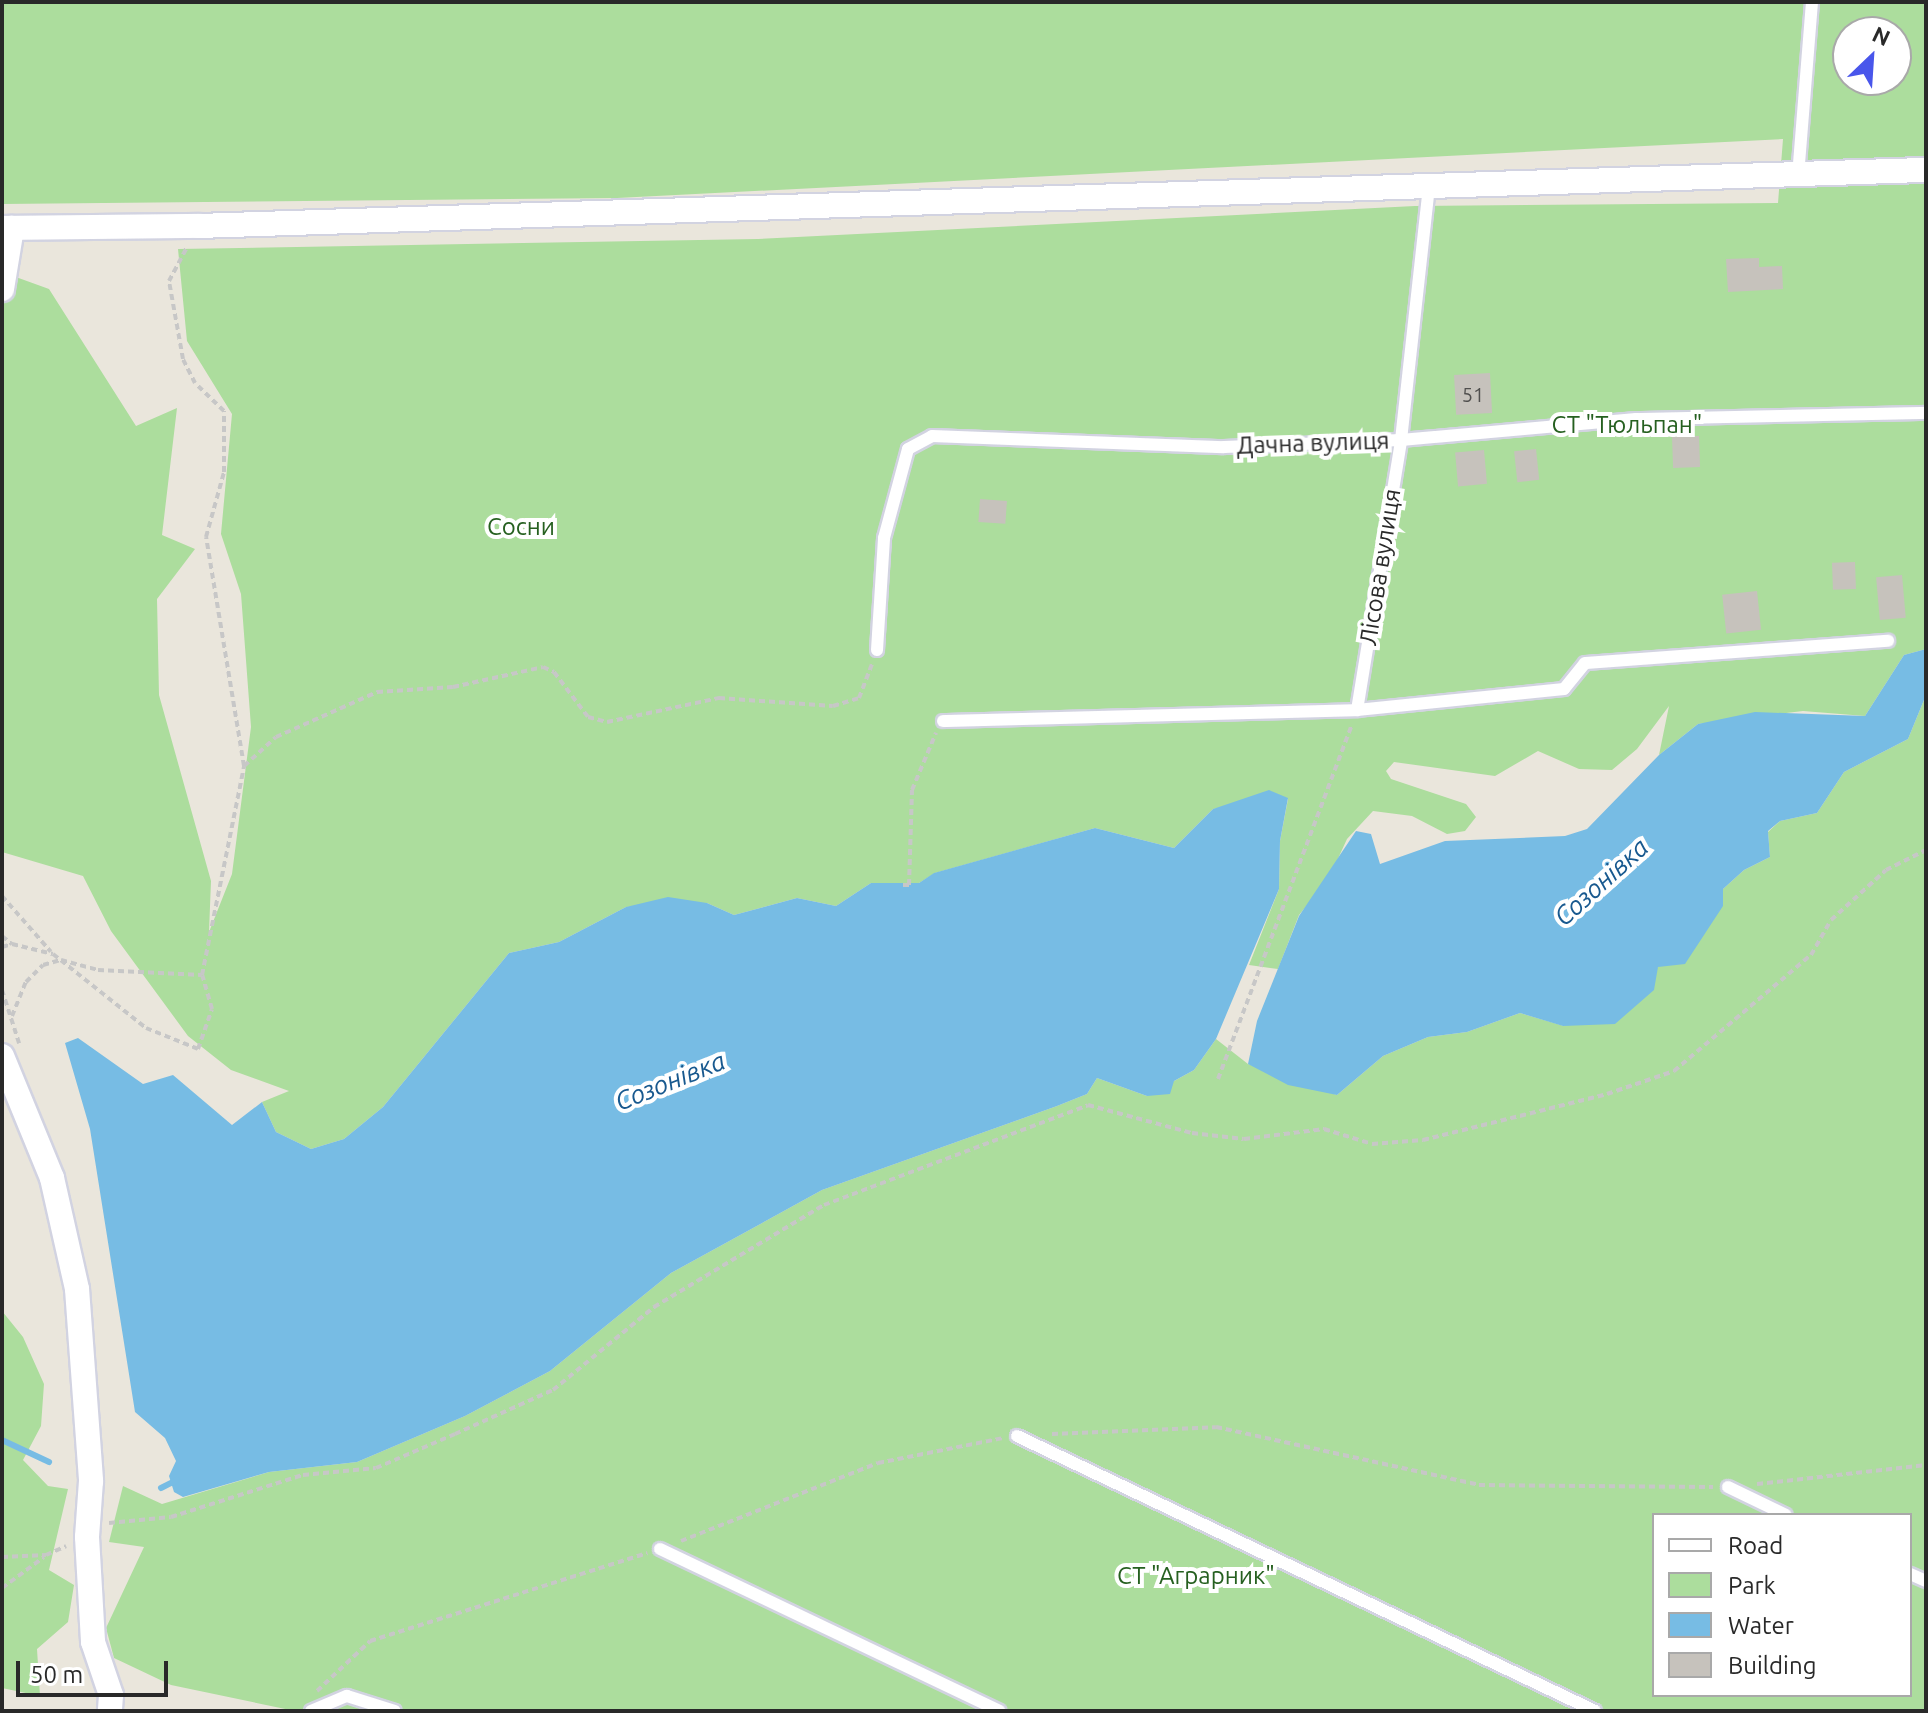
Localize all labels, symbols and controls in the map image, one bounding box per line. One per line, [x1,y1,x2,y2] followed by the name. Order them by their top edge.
[1832,16,1912,96] north arrow
[1869,21,1894,50] text: N
[1462,382,1484,406] house number: 51
[1552,411,1702,439] park label: СТ "Тюльпан"
[1236,426,1390,460] street label: Дачна вулиця
[1353,487,1407,647] street label: Лісова вулиця
[487,513,555,541] park label: Сосни
[1547,832,1655,932] water label: Созонівка
[610,1045,730,1117] water label: Созонівка
[1652,1513,1912,1697] legend
[1728,1532,1783,1559] text: Road
[1117,1562,1275,1590] park label: СТ "Аграрник"
[1728,1572,1776,1599] text: Park
[1728,1612,1794,1639] text: Water
[20,1645,172,1695] scale bar
[1728,1652,1816,1679] text: Building
[30,1661,83,1688] text: 50 m

